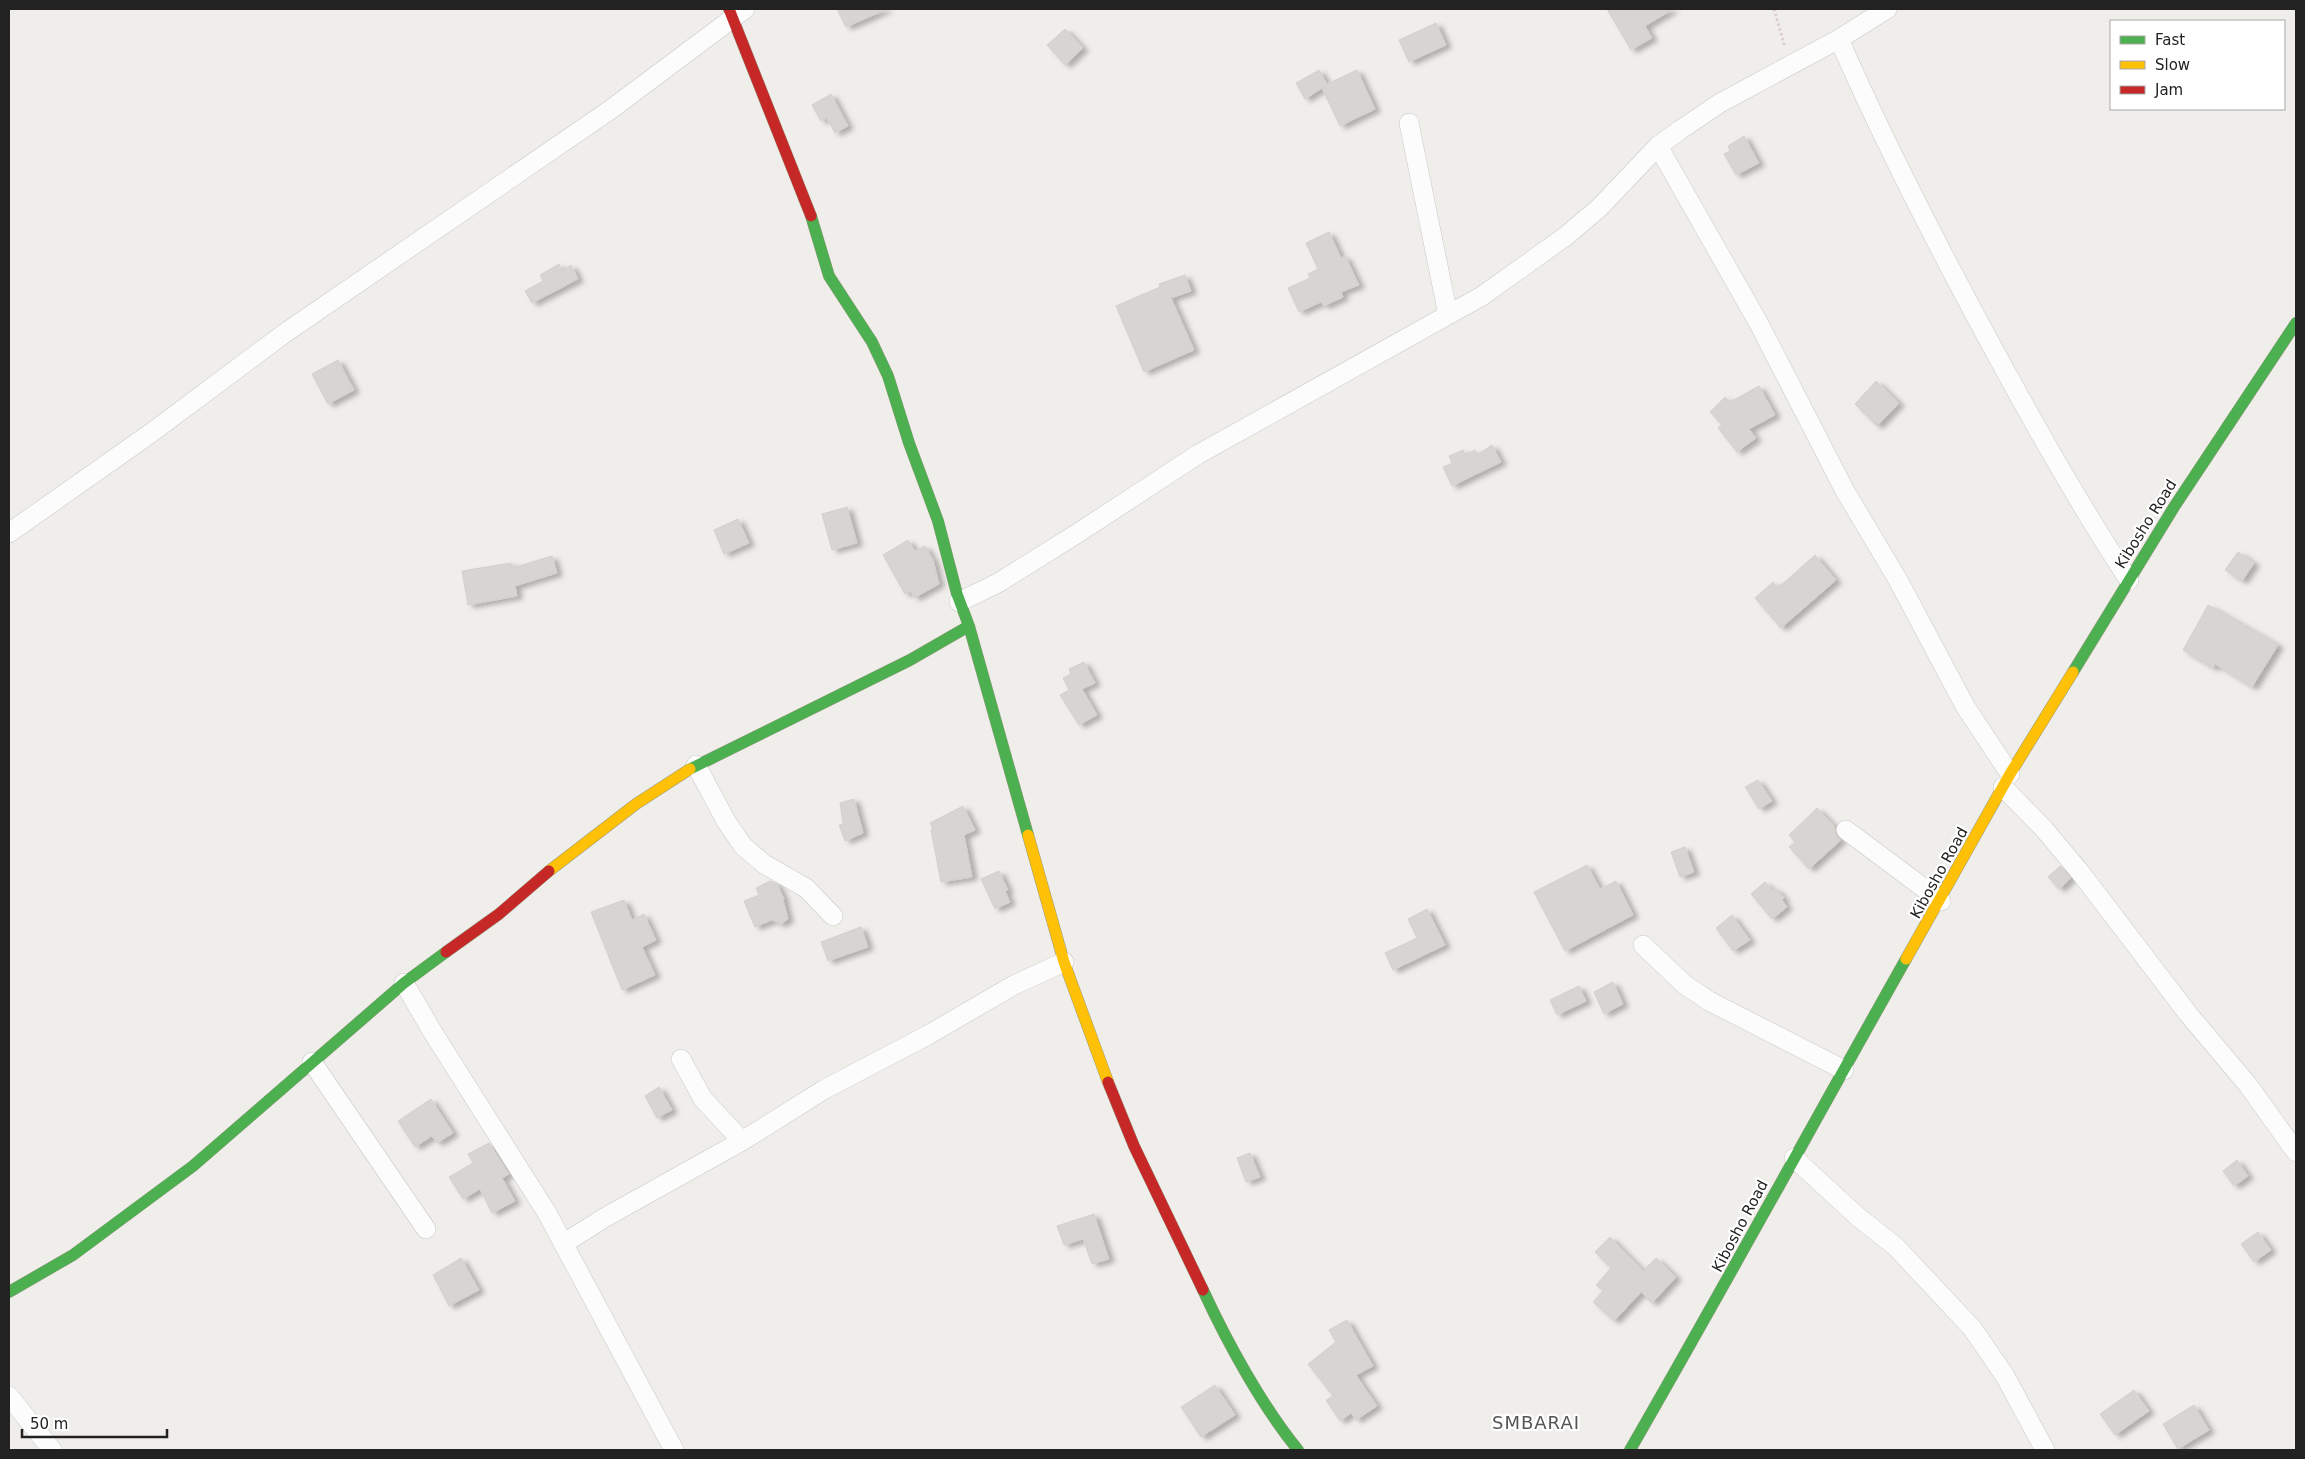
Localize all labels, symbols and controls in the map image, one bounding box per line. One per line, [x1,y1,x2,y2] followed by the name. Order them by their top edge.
[2110,20,2285,110] legend
[2155,31,2185,49] text: Fast
[2155,56,2190,74] text: Slow
[2154,81,2183,99] text: Jam
[2111,476,2181,572] street label: Kibosho Road
[1906,824,1972,922] street label: Kibosho Road
[1708,1177,1772,1275] street label: Kibosho Road
[22,1406,168,1438] scale bar
[1492,1412,1580,1433] district label: SMBARAI
[30,1415,68,1433] text: 50 m

